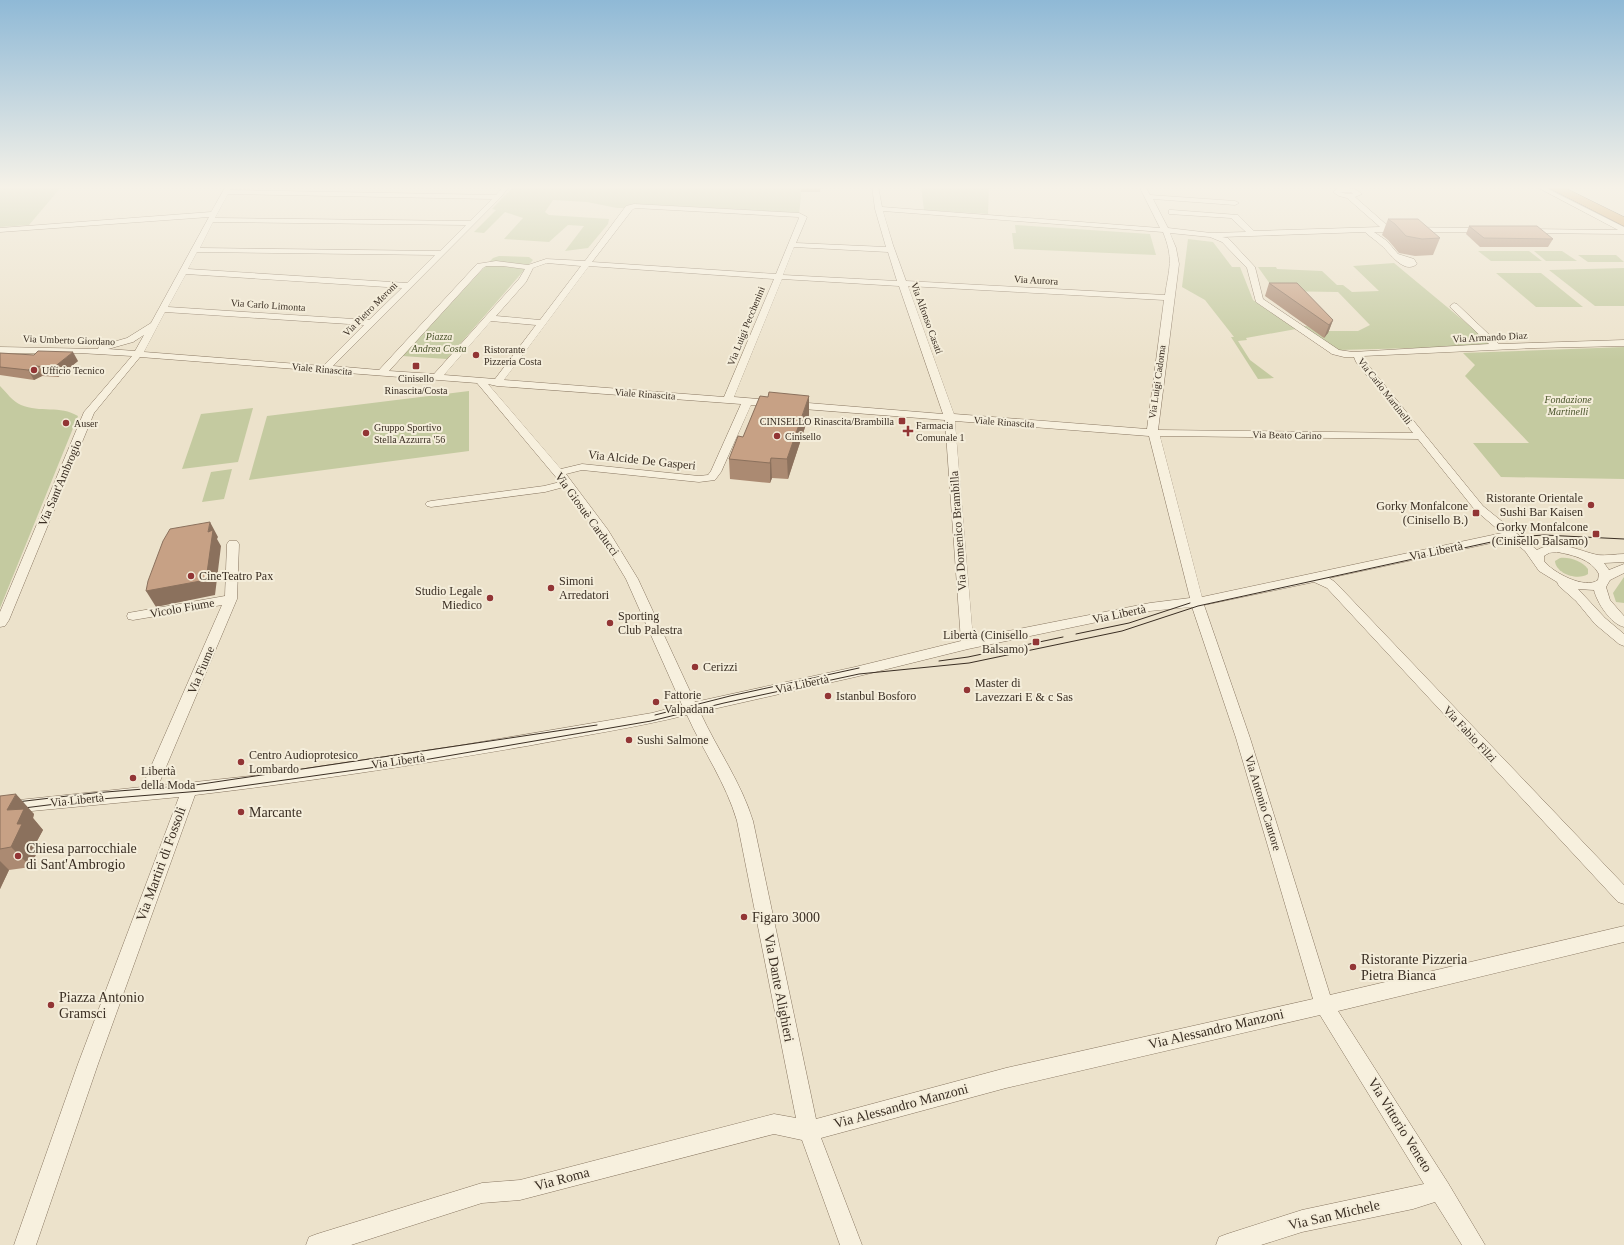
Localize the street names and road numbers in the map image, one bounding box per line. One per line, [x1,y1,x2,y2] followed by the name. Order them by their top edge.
[1014,273,1059,287] street label: Via Aurora
[341,279,400,338] street label: Via Pietro Meroni
[909,281,945,356] street label: Via Alfonso Casati
[725,285,767,367] street label: Via Luigi Pecchenini
[230,297,306,313] street label: Via Carlo Limonta
[1452,330,1528,344] street label: Via Armando Diaz
[23,333,115,347] street label: Via Umberto Giordano
[1146,344,1168,420] street label: Via Luigi Cadorna
[1356,356,1414,426] street label: Via Carlo Martinelli
[291,361,353,377] street label: Viale Rinascita
[614,386,676,402] street label: Viale Rinascita
[973,414,1035,430] street label: Viale Rinascita
[1252,429,1322,441] street label: Via Beato Carino
[35,438,85,528] street label: Via Sant'Ambrogio
[587,447,697,473] street label: Via Alcide De Gasperi
[552,469,622,559] street label: Via Giosuè Carducci
[947,470,969,592] street label: Via Domenico Brambilla
[1408,538,1465,563] street label: Via Libertà
[148,595,216,621] street label: Vicolo Fiume
[1091,601,1148,626] street label: Via Libertà
[185,644,217,696] street label: Via Fiume
[774,671,831,696] street label: Via Libertà
[1440,703,1500,766] street label: Via Fabio Filzi
[370,750,426,772] street label: Via Libertà
[1242,753,1284,853] street label: Via Antonio Cantore
[49,790,105,810] street label: Via Libertà
[133,805,189,923] street label: Via Martiri di Fossoli
[761,933,797,1043] street label: Via Dante Alighieri
[1147,1006,1285,1052] street label: Via Alessandro Manzoni
[1365,1075,1435,1175] street label: Via Vittorio Veneto
[832,1081,970,1131] street label: Via Alessandro Manzoni
[533,1164,592,1194] street label: Via Roma
[1287,1197,1381,1233] street label: Via San Michele

